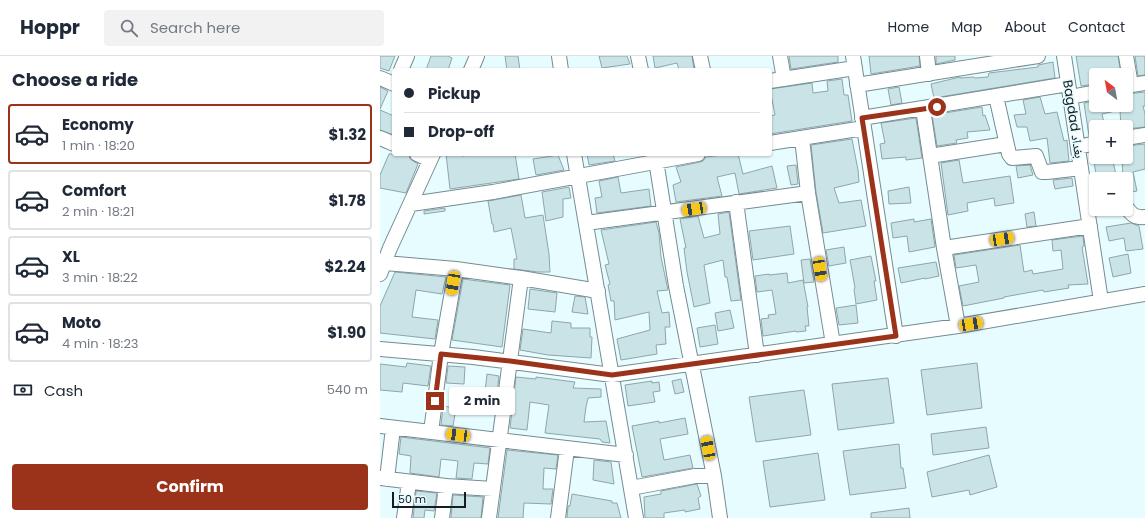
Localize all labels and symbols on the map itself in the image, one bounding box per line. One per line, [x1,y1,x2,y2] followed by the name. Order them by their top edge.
[1089,68,1133,112] north arrow
[1058,79,1089,160] street label: Bagdad بغداد
[928,98,946,116] route start
[681,201,707,217] car
[989,231,1015,247] car
[812,256,828,282] car
[445,270,461,296] car
[958,316,984,332] car
[449,387,515,415] callout: 2 min
[426,392,444,410] route end
[445,428,471,442] car
[700,435,716,461] car
[392,490,466,509] scale bar

